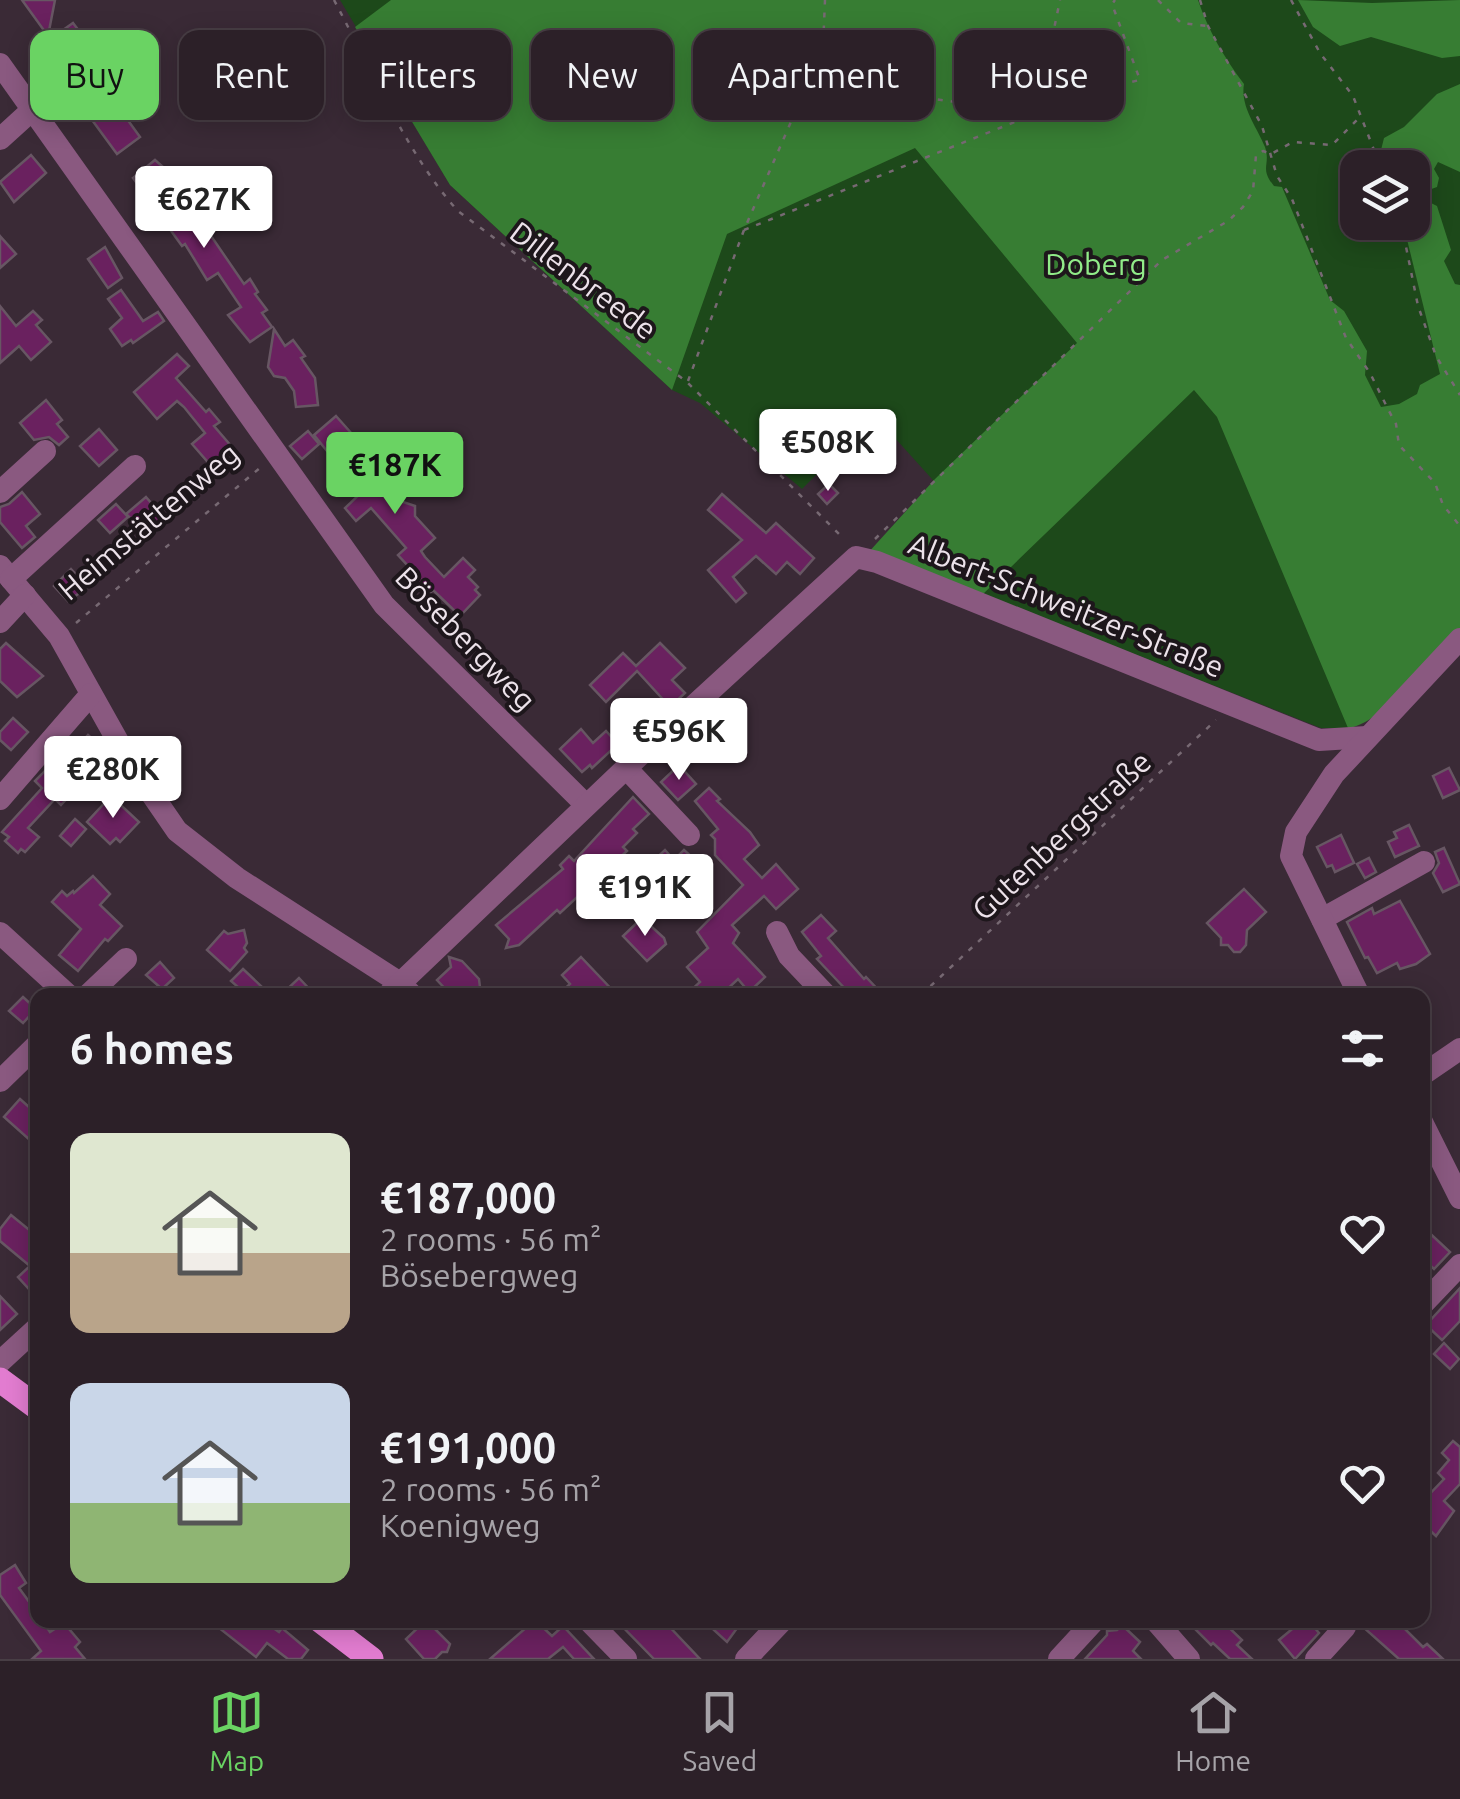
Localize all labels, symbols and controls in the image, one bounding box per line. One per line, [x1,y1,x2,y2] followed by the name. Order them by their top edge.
[30,30,159,120] chip: Buy
[179,30,324,120] chip: Rent
[344,30,511,120] chip: Filters
[531,30,673,120] chip: New
[693,30,934,120] chip: Apartment
[954,30,1124,120] chip: House
[1340,150,1430,240] map controls
[1340,150,1430,240] button: layers
[134,166,274,251] pin: €627K
[157,180,251,216] text: €627K
[504,214,663,346] street label: Dillenbreede
[1045,247,1147,281] park label: Doberg
[758,409,898,494] pin: €508K
[781,423,875,459] text: €508K
[325,432,465,517] pin: €187K
[51,436,245,607] street label: Heimstättenweg
[348,446,442,482] text: €187K
[904,526,1229,684] street label: Albert-Schweitzer-Straße
[389,560,543,717] street label: Bösebergweg
[609,698,749,783] pin: €596K
[632,712,726,748] text: €596K
[43,736,183,821] pin: €280K
[965,744,1158,927] street label: Gutenbergstraße
[66,750,160,786] text: €280K
[575,854,715,939] pin: €191K
[598,868,692,904] text: €191K
[1335,1021,1390,1076] icon: filters
[70,1025,234,1072] text: 6 homes
[150,1173,270,1293] icon: home
[380,1174,556,1221] text: €187,000
[1335,1206,1390,1261] icon: heart
[380,1221,601,1257] text: 2 rooms · 56 m²
[380,1257,578,1293] text: Bösebergweg
[150,1423,270,1543] icon: home
[380,1424,556,1471] text: €191,000
[1335,1456,1390,1511] icon: heart
[380,1471,601,1507] text: 2 rooms · 56 m²
[380,1507,541,1543] text: Koenigweg
[209,1685,264,1776] tab: Map
[683,1685,757,1776] tab: Saved
[1175,1685,1251,1776] tab: Home

